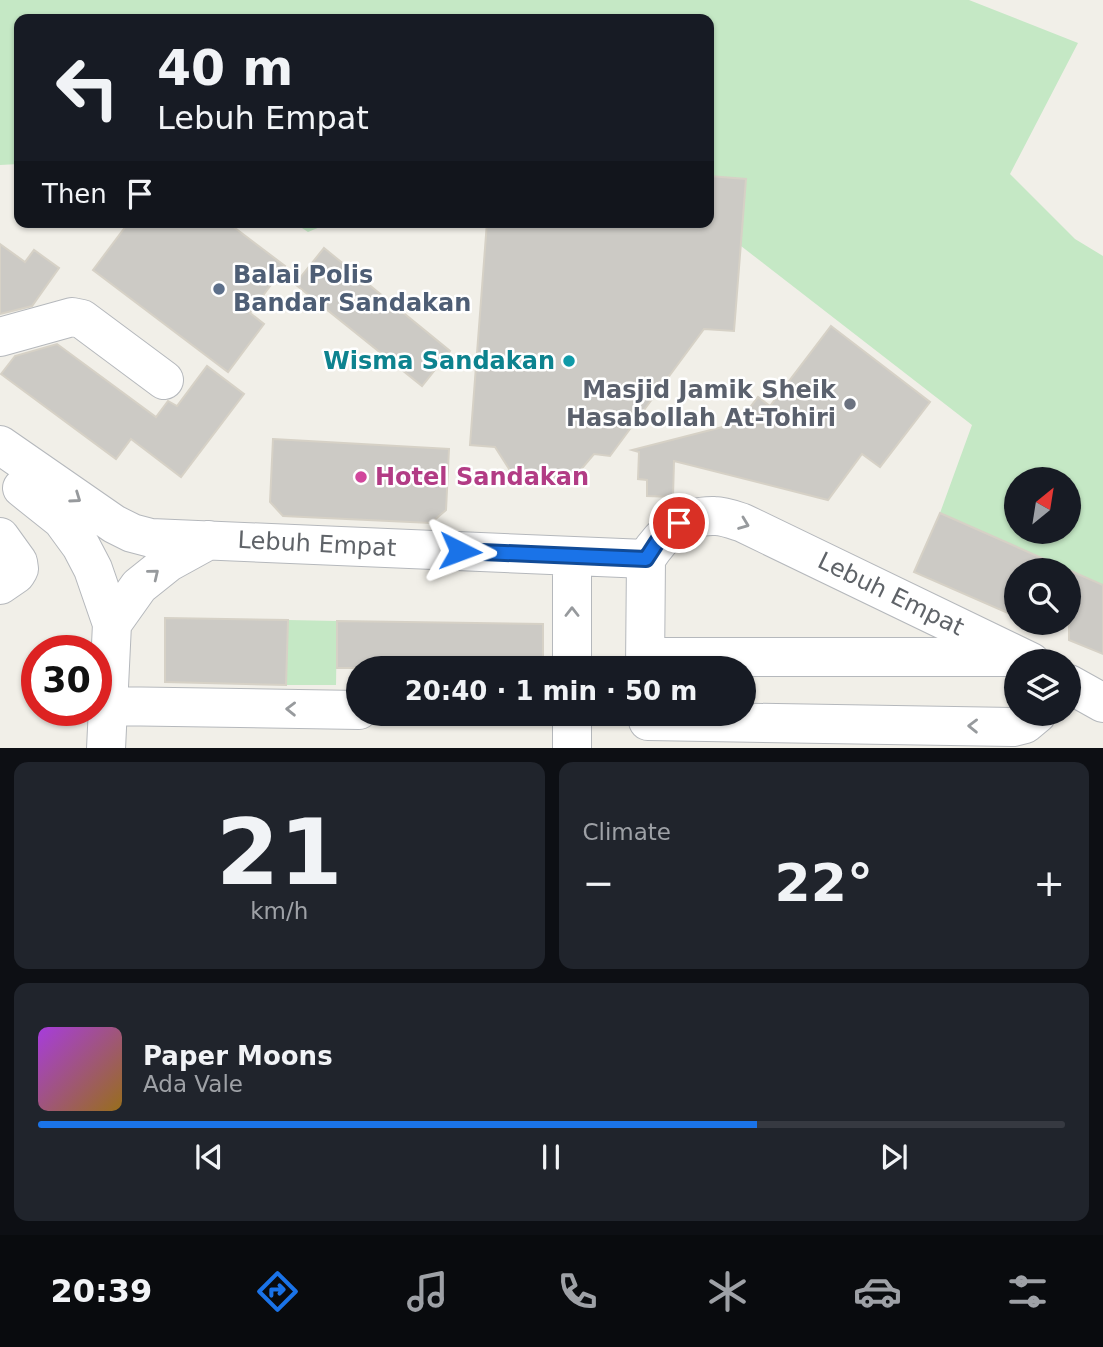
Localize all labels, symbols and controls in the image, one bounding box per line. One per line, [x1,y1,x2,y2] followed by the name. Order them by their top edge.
[157,40,293,97] text: 40 m
[42,42,133,133] icon: left
[157,99,369,137] text: Lebuh Empat
[121,175,159,213] icon: arrive
[42,179,107,209] text: Then
[233,261,471,317] place label: Balai Polis Bandar Sandakan
[211,281,227,297] marker: Balai Polis Bandar Sandakan
[323,347,555,375] place label: Wisma Sandakan
[561,353,577,369] marker: Wisma Sandakan
[566,376,837,432] place label: Masjid Jamik Sheik Hasabollah At-Tohiri
[842,396,858,412] marker: Masjid Jamik Sheik Hasabollah At-Tohiri
[375,463,589,491] place label: Hotel Sandakan
[1004,467,1082,544] north arrow
[1004,467,1081,726] map controls
[353,469,369,485] marker: Hotel Sandakan
[68,490,81,502] one-way arrow
[649,493,709,553] pin
[660,504,698,542] icon: arrive
[423,514,497,588] position arrow
[738,516,750,530] one-way arrow
[237,526,397,562] street label: Lebuh Empat
[813,547,969,641] street label: Lebuh Empat
[1004,558,1081,635] button: search
[147,569,159,582] one-way arrow
[564,607,580,617] one-way arrow
[21,635,112,726] speed limit sign: 30
[1004,649,1081,726] button: layers
[405,676,697,706] text: 20:40 · 1 min · 50 m
[285,701,295,717] one-way arrow
[967,719,978,734] one-way arrow
[216,800,343,905] text: 21
[583,819,671,845] text: Climate
[775,853,873,913] text: 22°
[583,861,614,905] text: −
[1033,861,1065,905] text: +
[250,898,308,924] text: km/h
[143,1041,333,1071] text: Paper Moons
[143,1071,243,1097] text: Ada Vale
[190,1138,228,1176] icon: previous
[532,1138,570,1176] icon: pause
[875,1138,913,1176] icon: next
[253,1267,302,1316] icon: directions
[403,1267,452,1316] icon: music
[553,1267,602,1316] icon: phone
[703,1267,752,1316] icon: climate
[853,1267,902,1316] icon: car
[1003,1267,1052,1316] icon: filters
[51,1272,152,1310] text: 20:39

